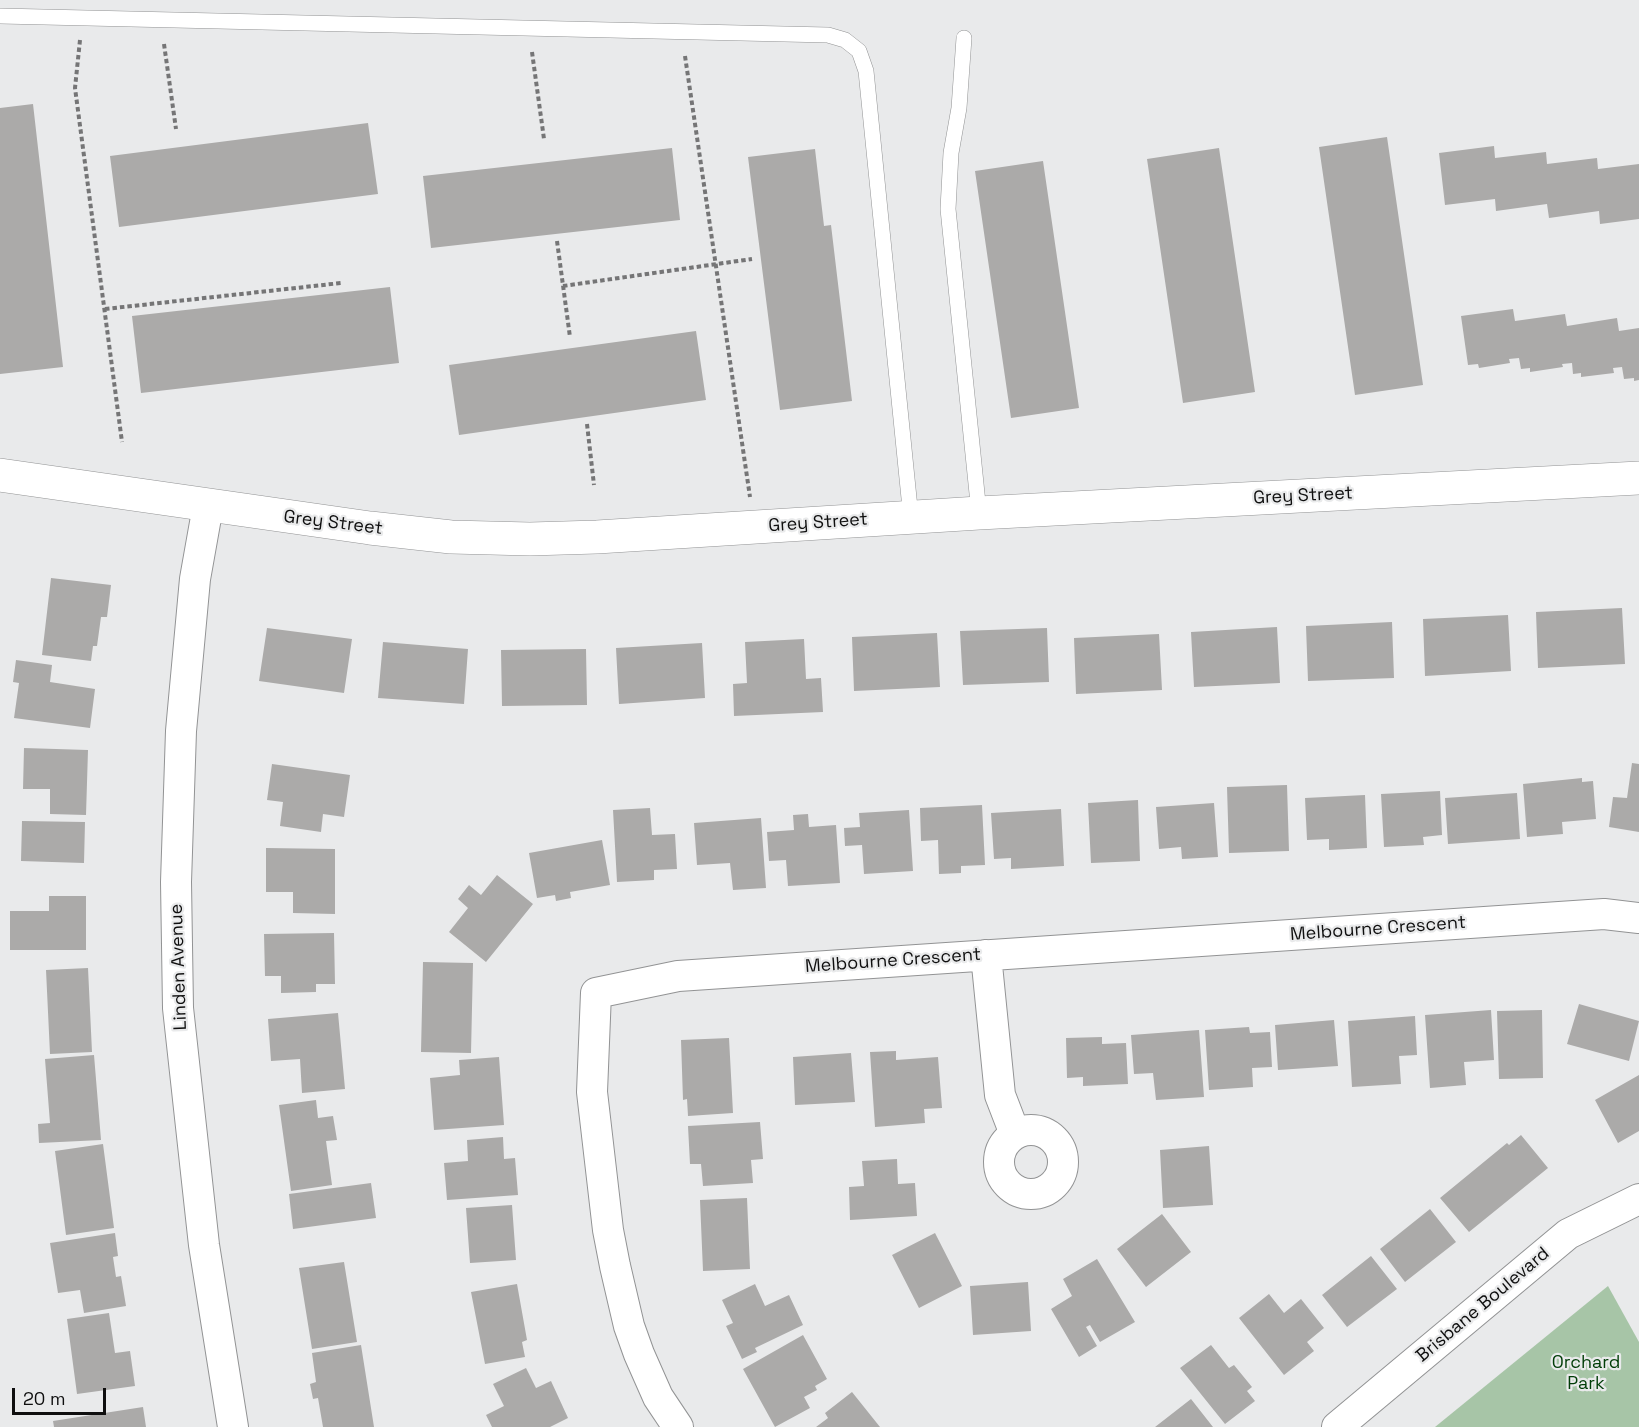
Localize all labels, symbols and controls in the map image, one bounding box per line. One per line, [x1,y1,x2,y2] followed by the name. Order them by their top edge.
[1253,483,1353,509] street label: Grey Street
[282,506,384,540] street label: Grey Street
[768,509,868,537] street label: Grey Street
[166,903,192,1031] street label: Linden Avenue
[1289,912,1467,946] street label: Melbourne Crescent
[804,944,982,978] street label: Melbourne Crescent
[1412,1243,1554,1367] street label: Brisbane Boulevard
[1552,1352,1620,1394] park label: Orchard Park
[15,1376,110,1414] scale bar
[23,1387,66,1410] text: 20 m

